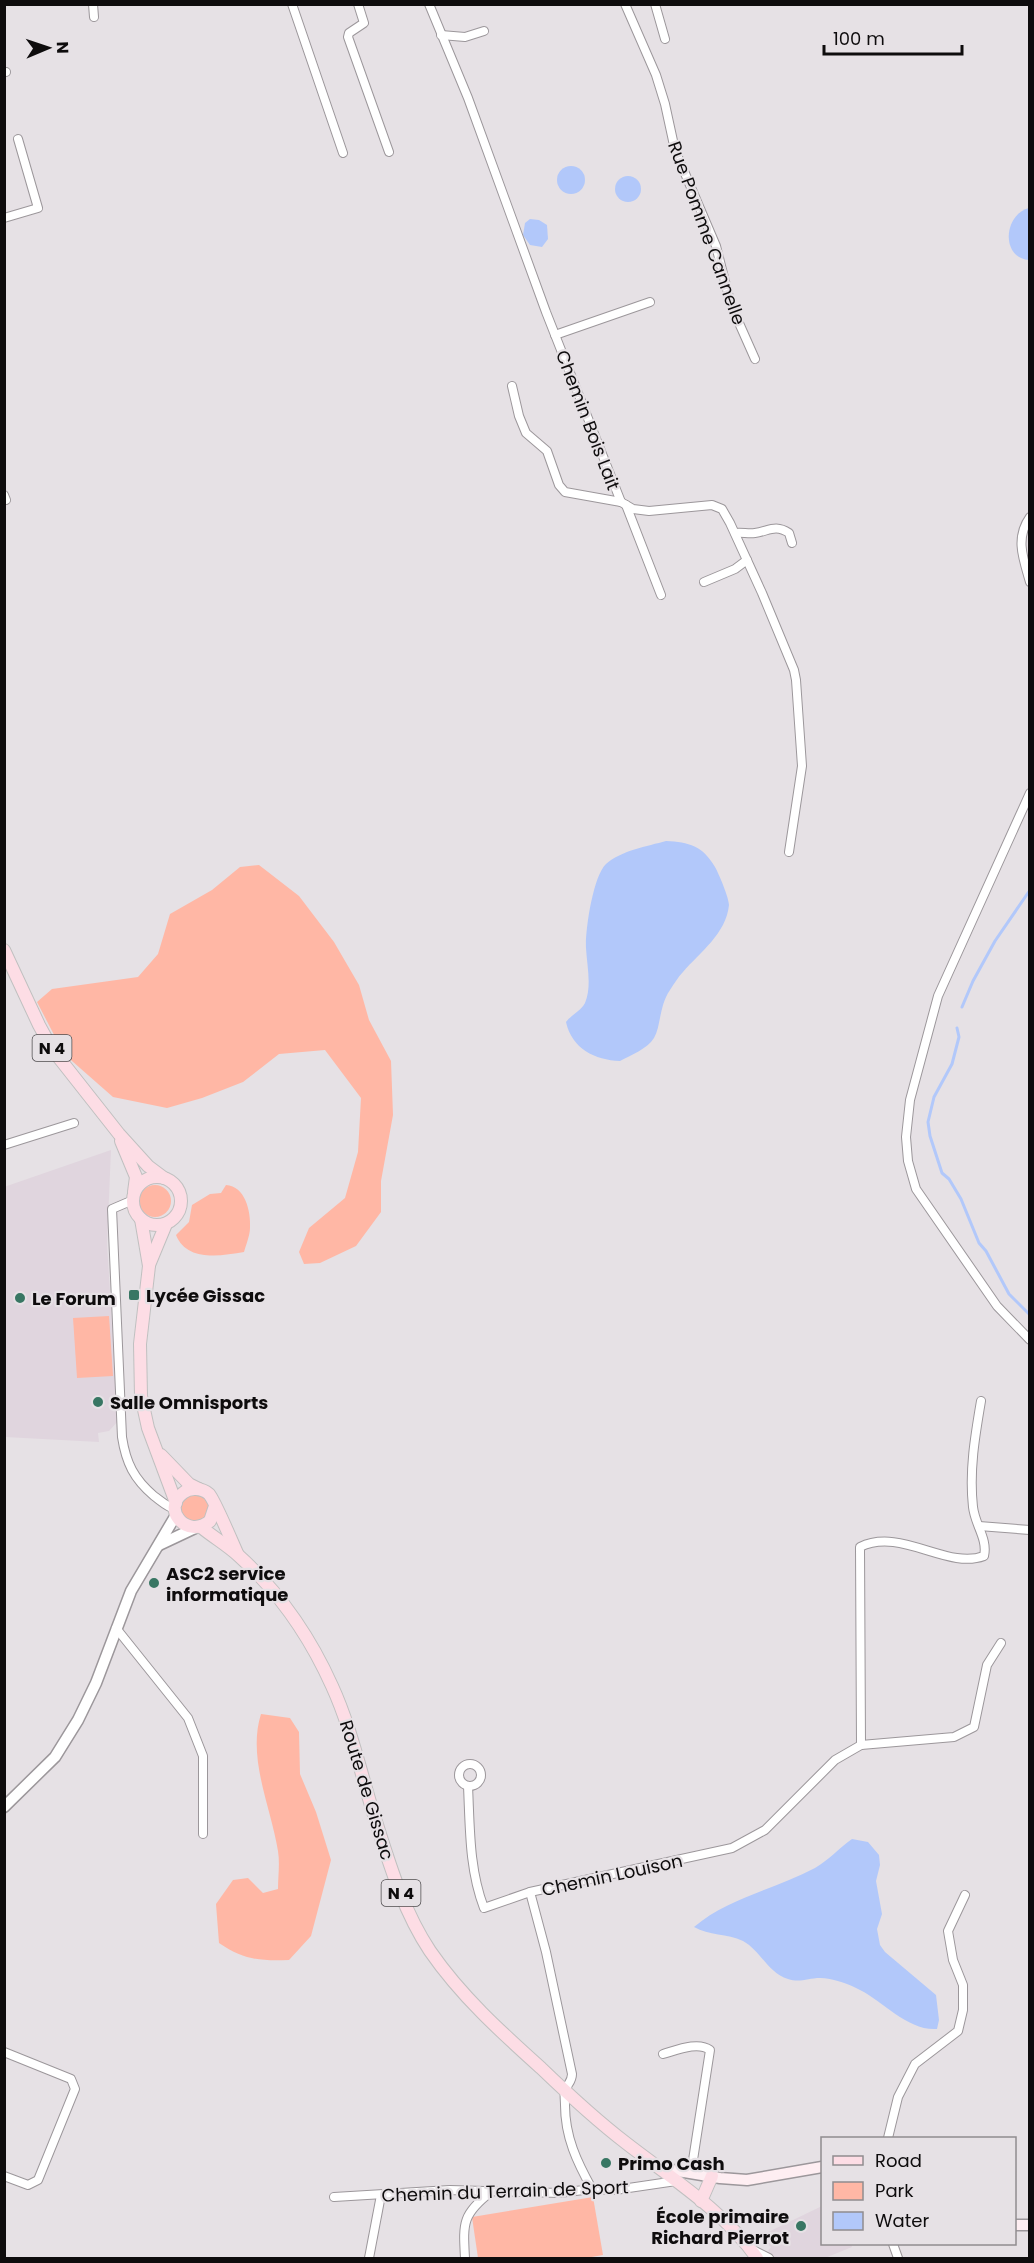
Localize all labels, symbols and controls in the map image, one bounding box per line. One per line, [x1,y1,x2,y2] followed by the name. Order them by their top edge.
[18,18,78,78] north arrow
[824,18,962,56] scale bar
[833,26,885,51] text: 100 m
[51,41,74,54] text: N
[662,138,752,328] street label: Rue Pomme Cannelle
[550,346,626,494] street label: Chemin Bois Lait
[32,1035,72,1061] road number: N 4
[146,1283,265,1308] place label: Lycée Gissac
[32,1286,116,1311] place label: Le Forum
[127,1288,141,1302] marker: Lycée Gissac
[13,1291,27,1305] marker: Le Forum
[110,1390,268,1415] place label: Salle Omnisports
[91,1395,105,1409] marker: Salle Omnisports
[166,1561,288,1607] place label: ASC2 service informatique
[147,1576,161,1590] marker: ASC2 service informatique
[334,1717,400,1863] street label: Route de Gissac
[539,1848,685,1902] street label: Chemin Louison
[382,1880,420,1906] road number: N 4
[821,2137,1016,2245] legend
[875,2148,922,2173] text: Road
[618,2151,725,2176] place label: Primo Cash
[599,2156,613,2170] marker: Primo Cash
[381,2174,629,2208] street label: Chemin du Terrain de Sport
[875,2178,914,2203] text: Park
[651,2204,789,2250] place label: École primaire Richard Pierrot
[875,2208,929,2233] text: Water
[794,2219,808,2233] marker: École primaire Richard Pierrot

